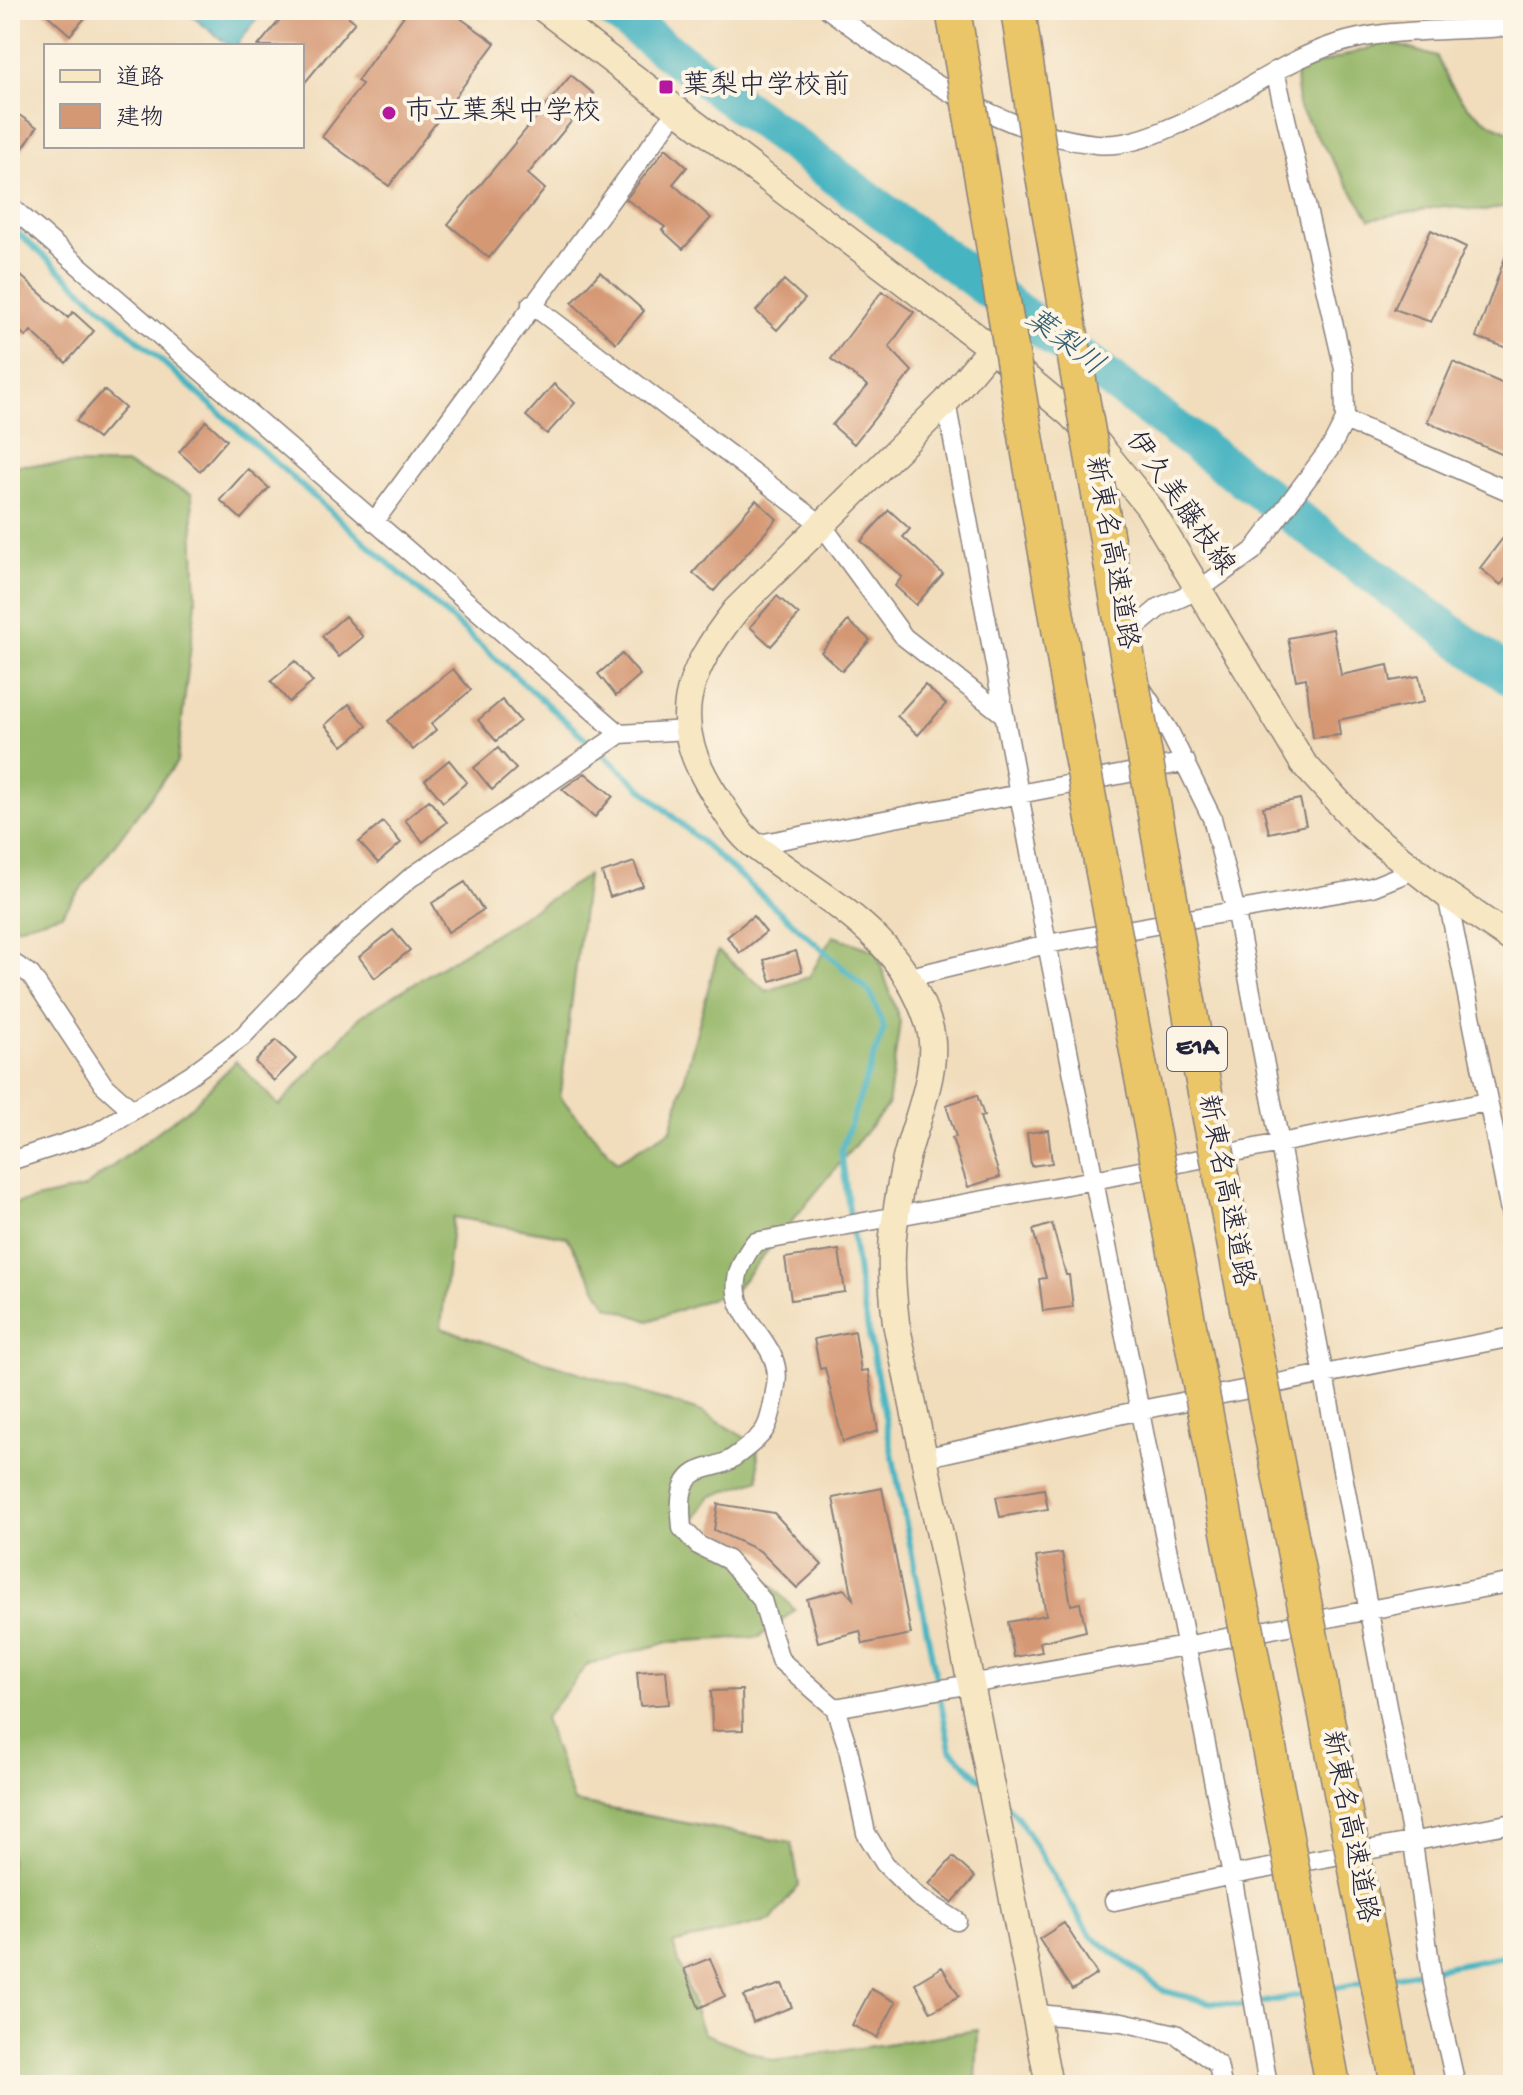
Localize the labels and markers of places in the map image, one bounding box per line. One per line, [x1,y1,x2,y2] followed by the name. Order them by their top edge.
[682,70,850,104] place label: 葉梨中学校前
[657,78,675,96] marker: 葉梨中学校前
[405,96,601,130] place label: 市立葉梨中学校
[380,104,398,122] marker: 市立葉梨中学校

